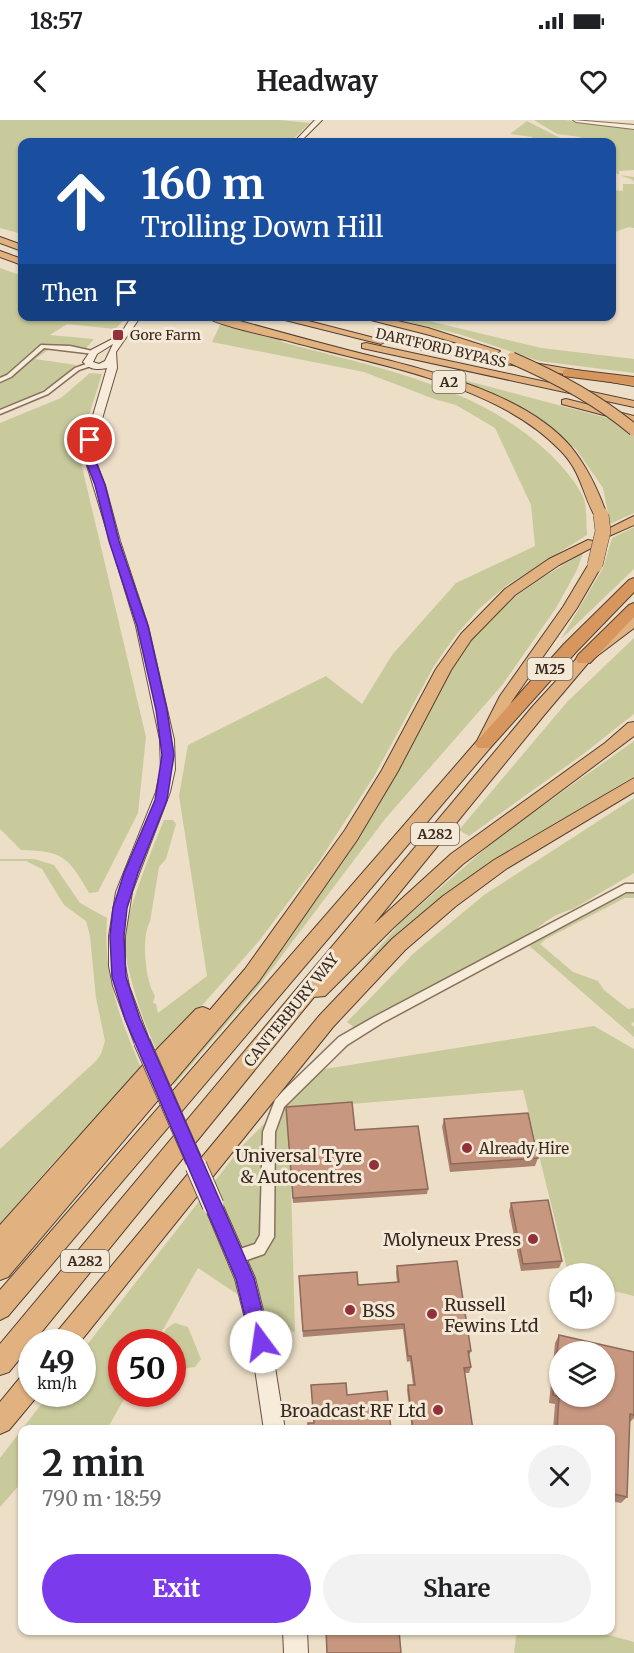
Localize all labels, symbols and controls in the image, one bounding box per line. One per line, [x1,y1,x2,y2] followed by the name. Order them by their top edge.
[30,7,83,35] text: 18:57
[256,64,378,98] text: Headway
[24,65,57,98] icon: back
[577,65,610,98] icon: heart
[141,158,265,210] text: 160 m
[42,162,120,240] icon: ahead
[141,210,383,244] text: Trolling Down Hill
[110,276,143,309] icon: arrive
[42,279,98,307] text: Then
[374,324,508,372] street label: DARTFORD BYPASS
[130,326,201,344] place label: Gore Farm
[111,328,125,342] marker: Gore Farm
[432,371,466,393] road number: A2
[64,414,115,465] pin
[73,423,106,456] icon: arrive
[528,658,572,680] road number: M25
[411,823,459,845] road number: A282
[240,949,343,1070] street label: CANTERBURY WAY
[478,1139,569,1158] place label: Already Hire
[460,1141,474,1155] marker: Already Hire
[235,1144,362,1188] place label: Universal Tyre & Autocentres
[367,1158,381,1172] marker: Universal Tyre & Autocentres
[383,1228,521,1251] place label: Molyneux Press
[526,1232,540,1246] marker: Molyneux Press
[61,1250,109,1272] road number: A282
[549,1263,615,1407] map controls
[549,1263,615,1329] button: sound
[444,1293,539,1337] place label: Russell Fewins Ltd
[362,1299,395,1322] place label: BSS
[343,1303,357,1317] marker: BSS
[425,1307,439,1321] marker: Russell Fewins Ltd
[229,1310,293,1374] position arrow
[108,1329,186,1407] speed limit sign: 50
[549,1341,615,1407] button: layers
[39,1342,75,1380] text: 49
[37,1374,77,1393] text: km/h
[280,1399,426,1422] place label: Broadcast RF Ltd
[431,1403,445,1417] marker: Broadcast RF Ltd
[42,1441,145,1486] text: 2 min
[528,1445,591,1508] button: close
[42,1486,162,1511] text: 790 m · 18:59
[42,1554,311,1623] button: Exit
[323,1554,591,1623] button: Share

